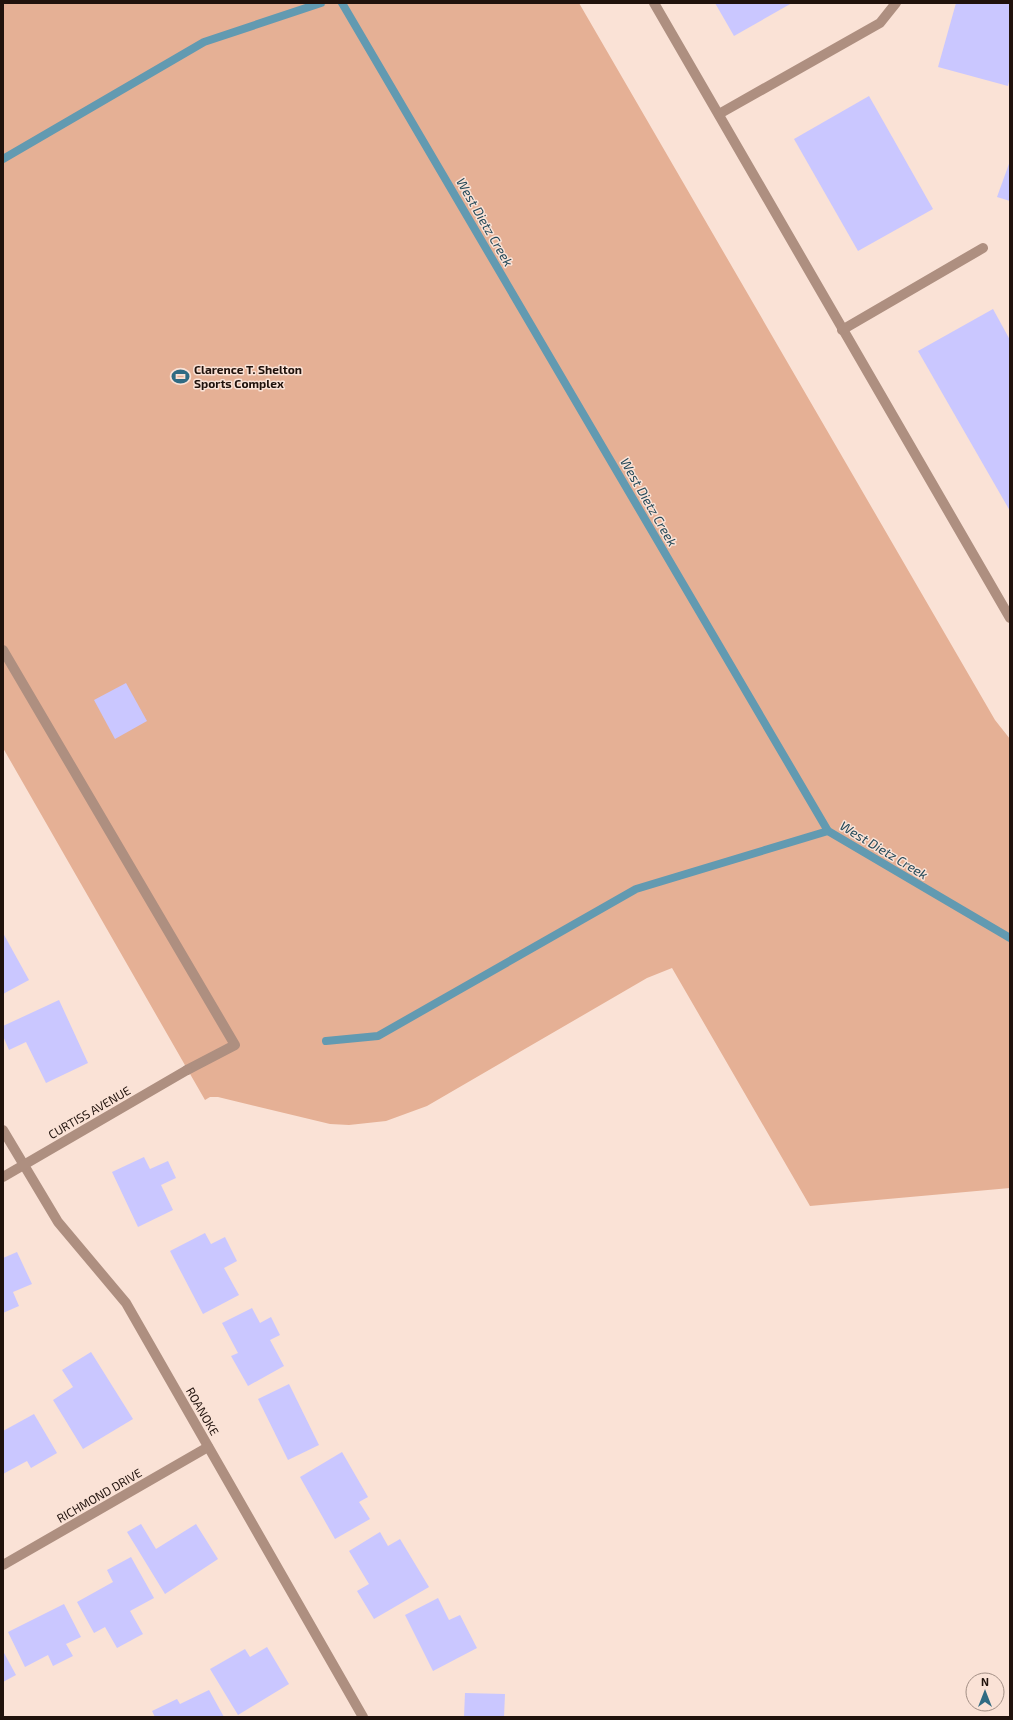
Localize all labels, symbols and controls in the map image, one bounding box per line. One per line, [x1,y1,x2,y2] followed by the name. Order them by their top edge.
[453,175,517,269] water label: West Dietz Creek
[194,362,302,390] place label: Clarence T. Shelton Sports Complex
[171,366,191,386] sports icon: Clarence T. Shelton Sports Complex
[617,455,681,549] water label: West Dietz Creek
[837,817,931,883] water label: West Dietz Creek
[46,1083,133,1141] street label: CURTISS AVENUE
[184,1385,222,1438] street label: ROANOKE
[54,1465,144,1525] street label: RICHMOND DRIVE
[965,1672,1005,1712] north arrow
[981,1675,989,1688] text: N

